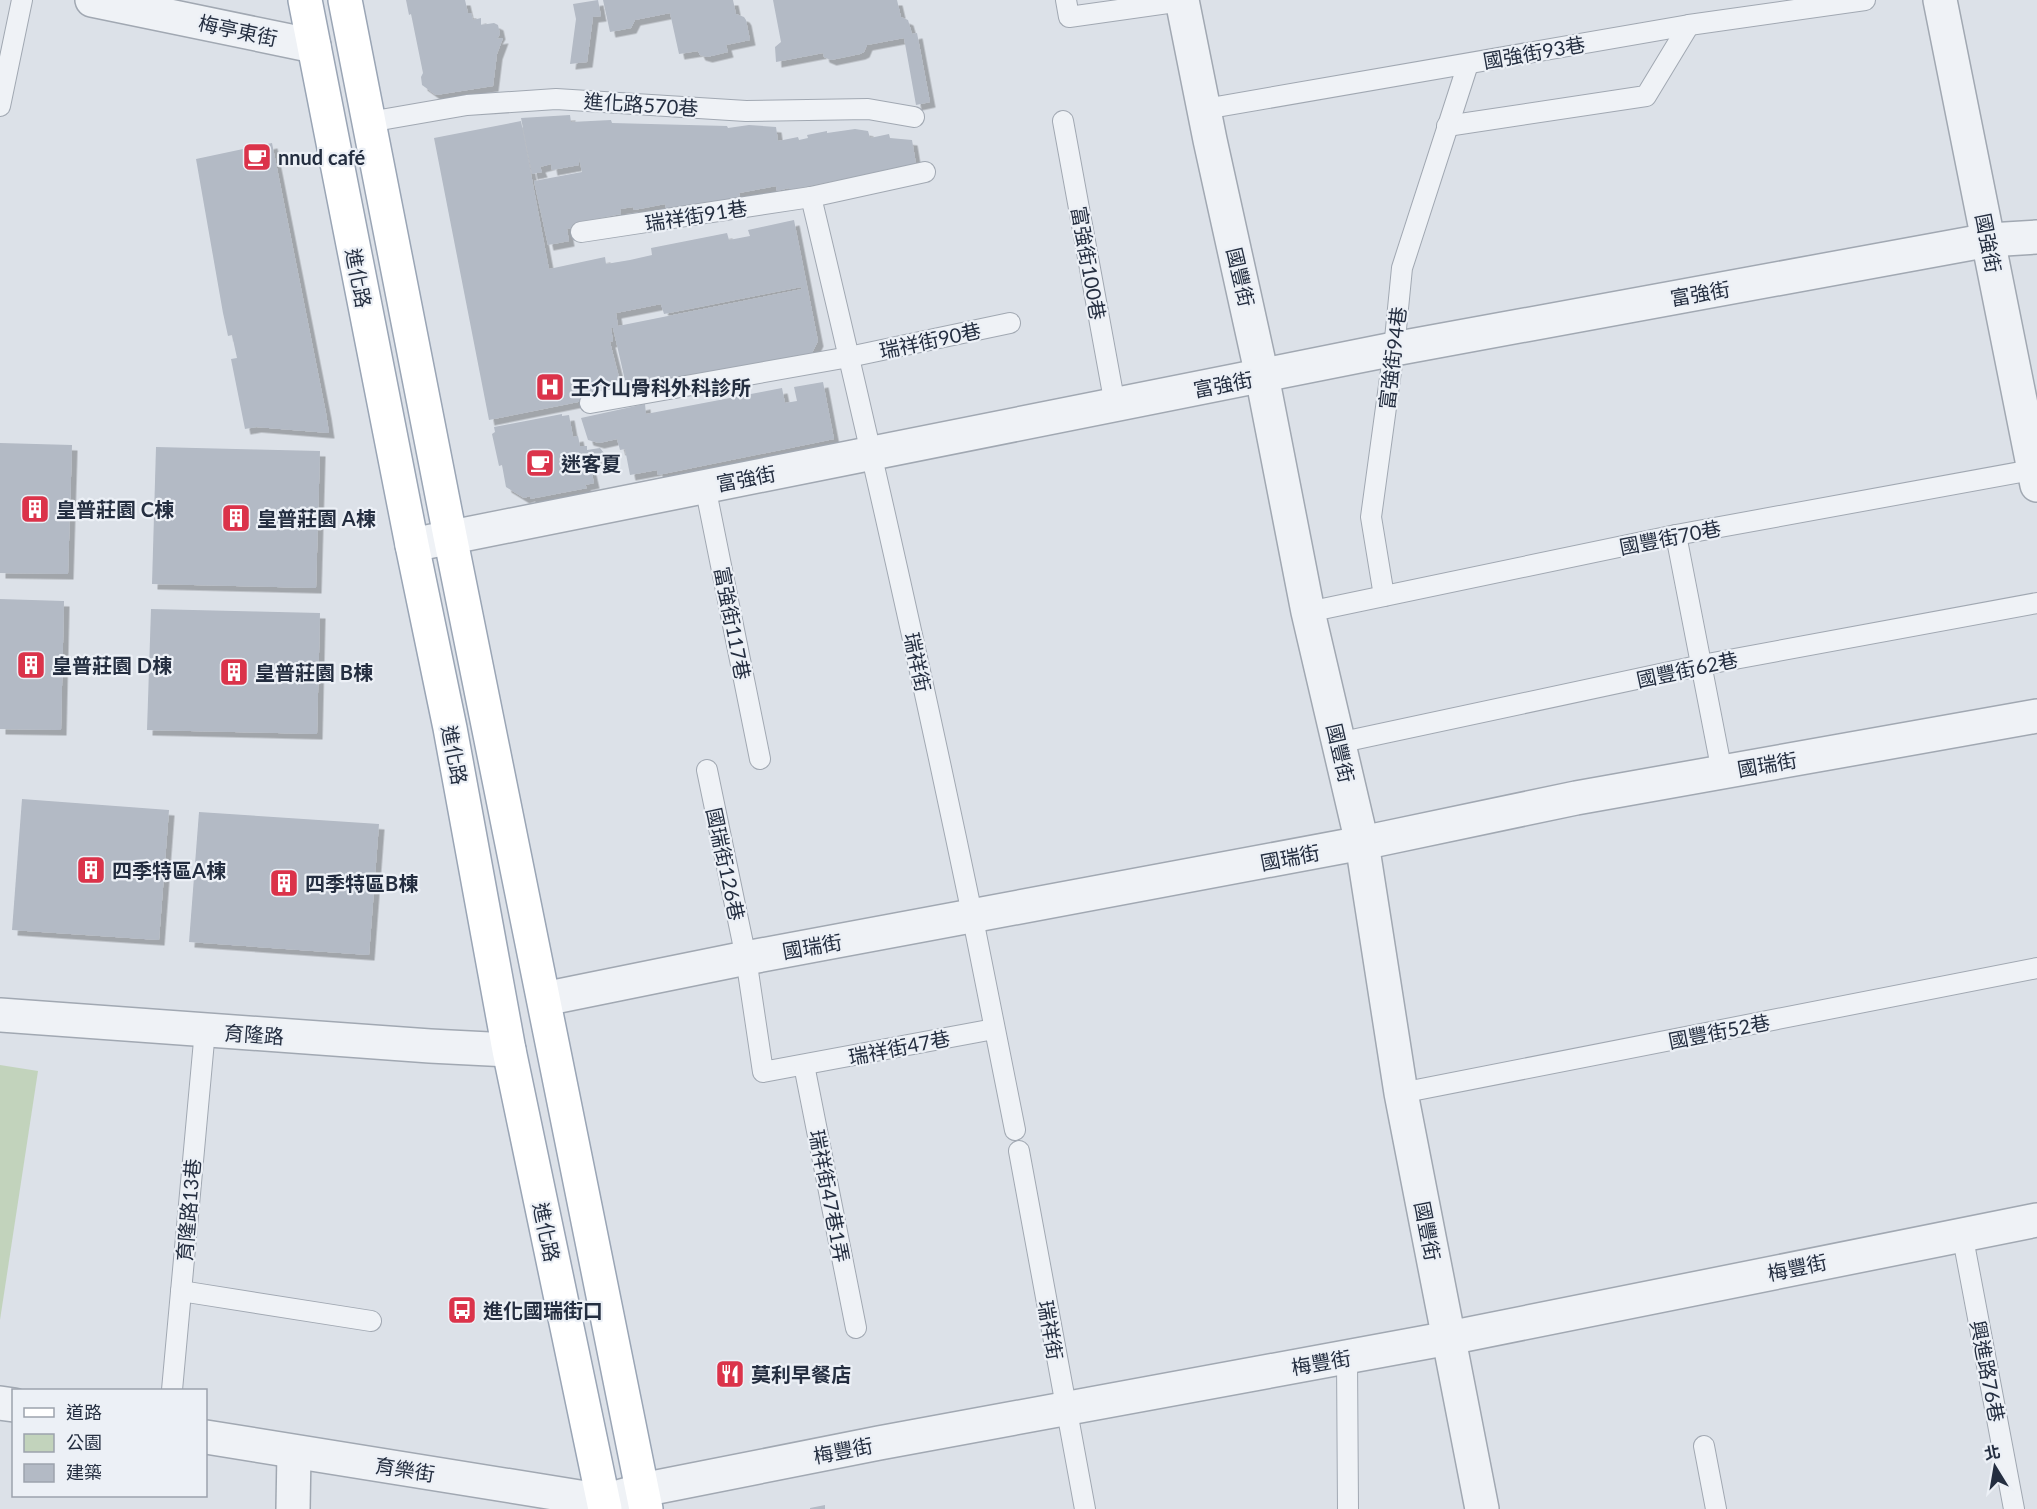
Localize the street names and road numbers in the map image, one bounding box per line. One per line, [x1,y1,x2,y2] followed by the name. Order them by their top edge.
[196,10,280,50] street label: 梅亭東街
[1481,31,1587,73] street label: 國強街93巷
[583,88,699,120] street label: 進化路570巷
[643,195,749,235] street label: 瑞祥街91巷
[1067,204,1111,322] street label: 富強街100巷
[1971,211,2007,275] street label: 國強街
[1223,245,1259,309] street label: 國豐街
[341,246,377,310] street label: 進化路
[1668,276,1732,310] street label: 富強街
[1374,305,1410,411] street label: 富強街94巷
[877,318,983,362] street label: 瑞祥街90巷
[1191,366,1255,402] street label: 富強街
[714,460,778,496] street label: 富強街
[1617,515,1723,559] street label: 國豐街70巷
[710,564,756,682] street label: 富強街117巷
[900,630,936,694] street label: 瑞祥街
[1634,647,1740,691] street label: 國豐街62巷
[1323,721,1359,785] street label: 國豐街
[437,723,473,787] street label: 進化路
[1735,747,1799,781] street label: 國瑞街
[702,805,750,923] street label: 國瑞街126巷
[1258,839,1322,875] street label: 國瑞街
[780,929,844,963] street label: 國瑞街
[1666,1009,1772,1053] street label: 國豐街52巷
[223,1020,285,1048] street label: 育隆路
[846,1025,952,1069] street label: 瑞祥街47巷
[805,1128,855,1264] street label: 瑞祥街47巷1弄
[172,1158,204,1262] street label: 育隆路13巷
[1410,1199,1446,1263] street label: 國豐街
[529,1200,565,1264] street label: 進化路
[1765,1249,1829,1285] street label: 梅豐街
[1034,1298,1068,1362] street label: 瑞祥街
[1966,1318,2010,1424] street label: 興進路76巷
[1289,1345,1353,1379] street label: 梅豐街
[811,1432,875,1468] street label: 梅豐街
[373,1452,437,1486] street label: 育樂街

